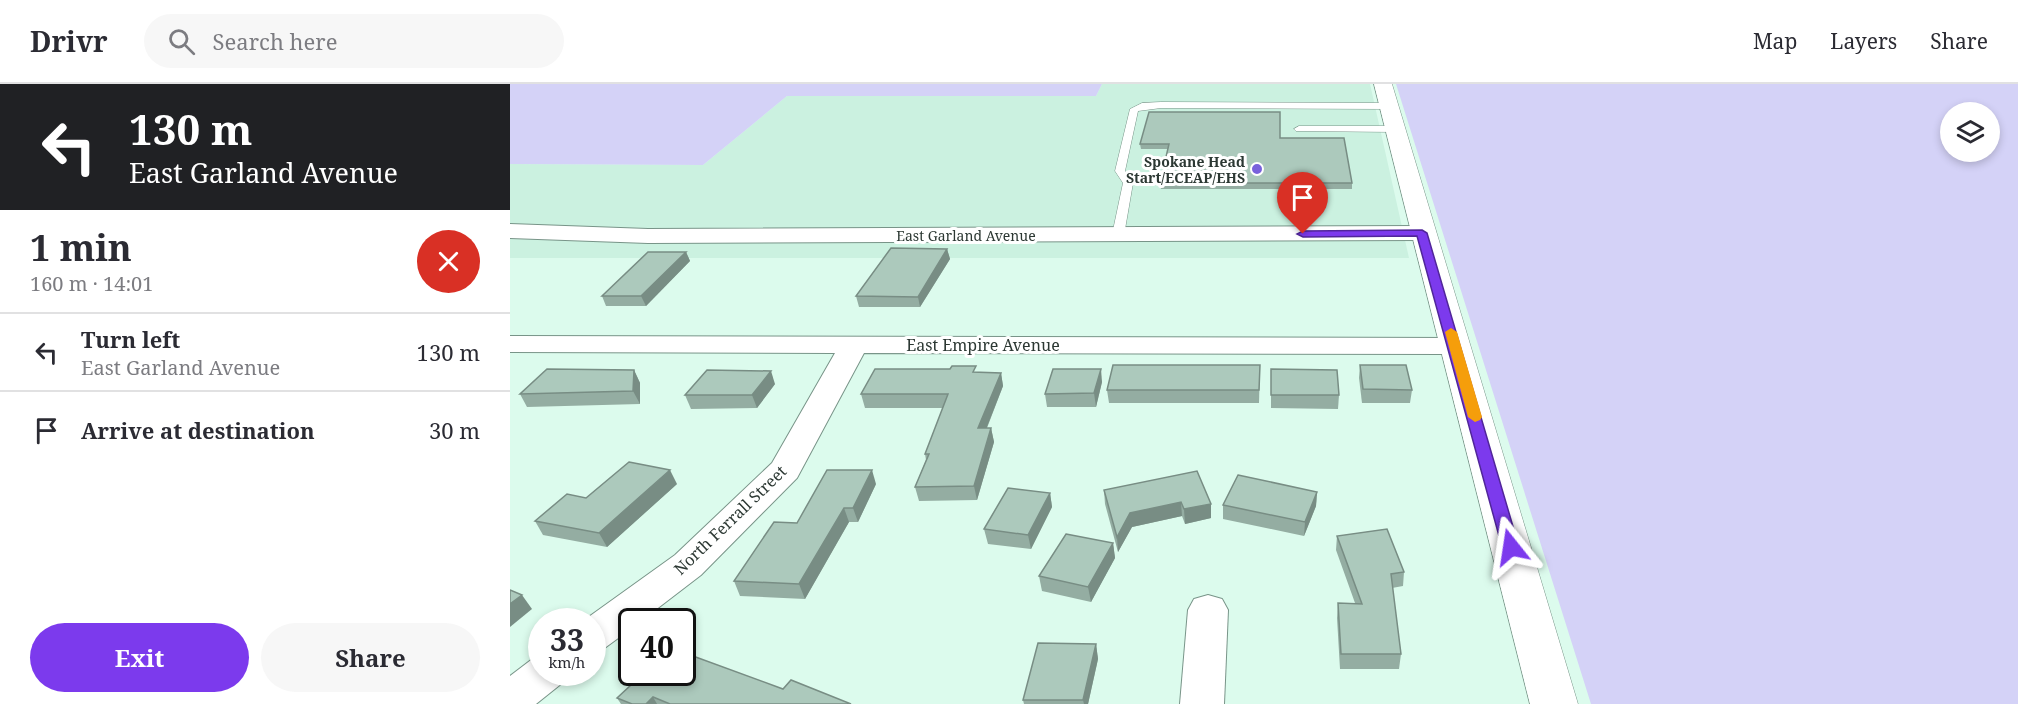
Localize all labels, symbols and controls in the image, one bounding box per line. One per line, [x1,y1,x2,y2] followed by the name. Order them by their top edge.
[144,14,564,68] search box
[30,22,108,60] text: Drivr
[165,25,198,58] icon: search
[213,26,337,56] text: Search here
[1753,27,1797,55] text: Map
[1830,27,1897,55] text: Layers
[1930,27,1988,55] text: Share
[129,100,253,157] text: 130 m
[1940,102,2000,162] map controls
[1940,102,2000,162] button: layers
[30,108,108,186] icon: left
[1126,152,1245,187] place label: Spokane Head Start/ECEAP/EHS
[129,154,398,191] text: East Garland Avenue
[1250,162,1264,176] marker: Spokane Head Start/ECEAP/EHS
[1277,172,1328,234] pin
[1286,181,1319,214] icon: arrive
[30,223,132,272] text: 1 min
[896,226,1036,245] street label: East Garland Avenue
[417,230,480,293] button: close
[30,270,153,297] text: 160 m · 14:01
[81,324,180,354] text: Turn left
[906,334,1060,356] street label: East Empire Avenue
[30,336,63,369] icon: left
[417,337,480,367] text: 130 m
[81,354,280,381] text: East Garland Avenue
[30,414,63,447] icon: arrive
[81,415,315,445] text: Arrive at destination
[429,415,480,445] text: 30 m
[669,460,791,580] street label: North Ferrall Street
[1479,515,1543,579] position arrow
[618,608,696,686] speed limit sign: 40
[550,619,584,660] text: 33
[30,623,249,692] button: Exit
[261,623,480,692] button: Share
[549,652,585,672] text: km/h

